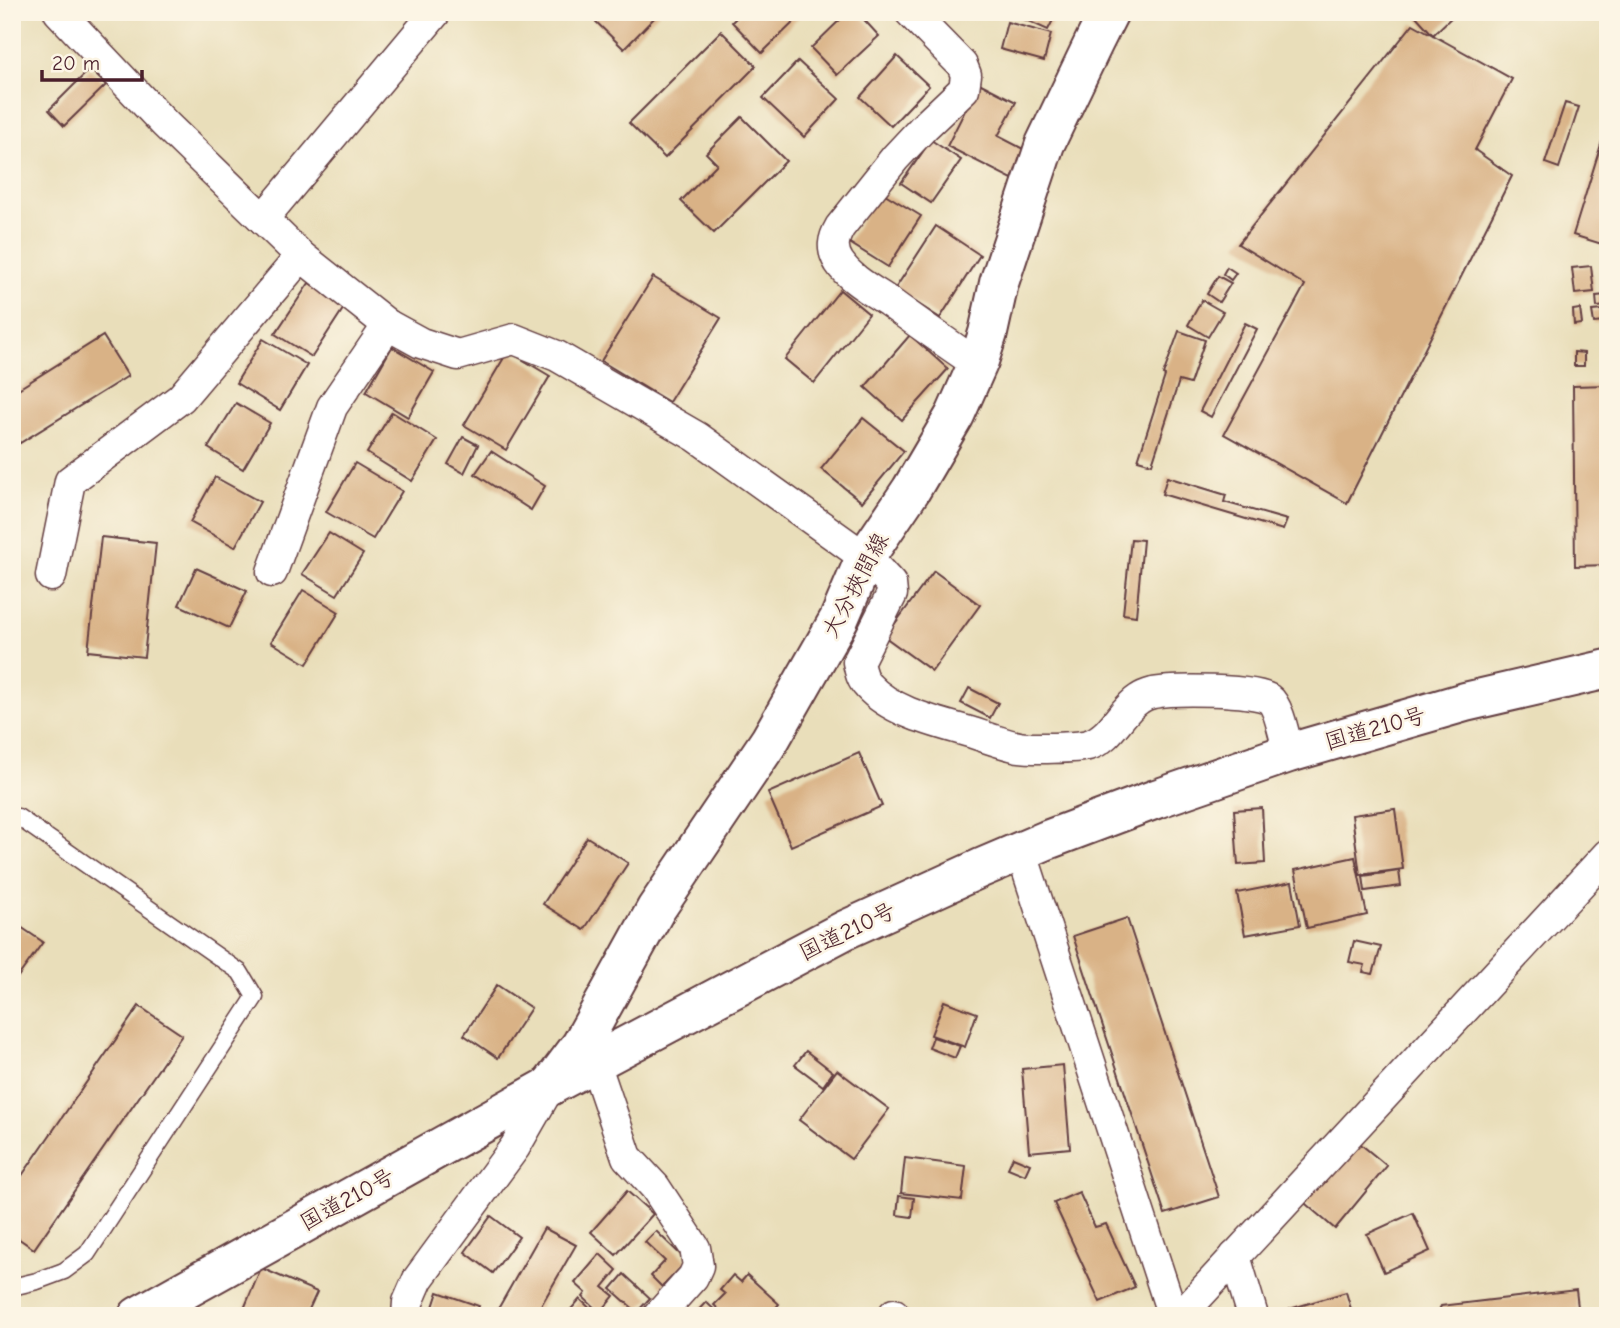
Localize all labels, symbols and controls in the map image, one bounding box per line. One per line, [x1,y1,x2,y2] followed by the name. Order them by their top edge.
[42,38,142,82] scale bar
[52,51,100,75] text: 20 m
[817,528,894,642] street label: 大分挾間線
[1321,701,1429,756] street label: 国道210号
[794,896,900,966] street label: 国道210号
[295,1162,399,1236] street label: 国道210号

